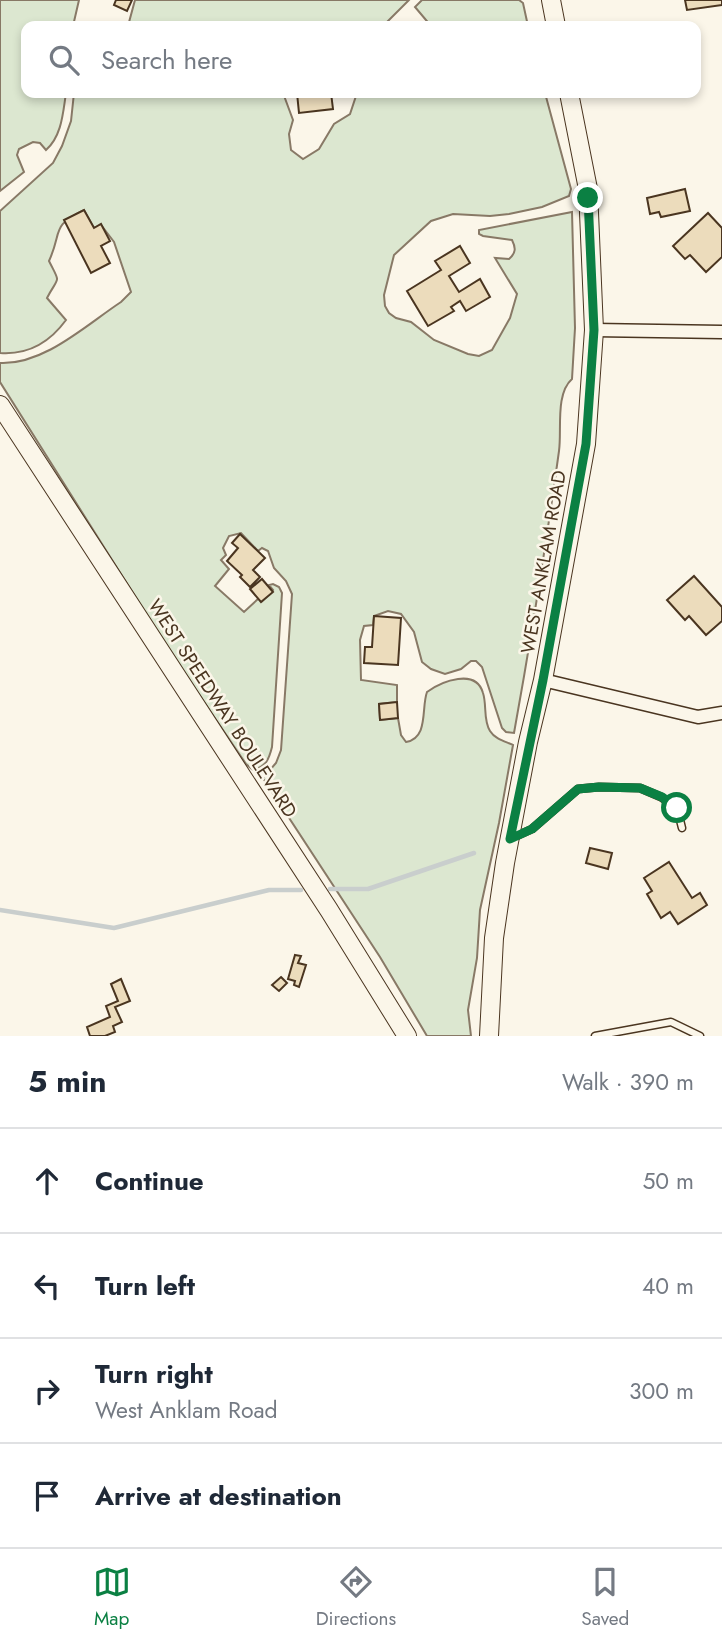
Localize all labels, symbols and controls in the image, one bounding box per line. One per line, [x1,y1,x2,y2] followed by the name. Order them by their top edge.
[21,21,701,98] search box
[45,41,83,79] icon: search
[101,41,233,79] text: Search here
[572,182,603,213] route end
[514,468,573,656] street label: WEST ANKLAM ROAD
[142,594,304,823] street label: WEST SPEEDWAY BOULEVARD
[661,792,692,823] route start
[28,1060,106,1103] text: 5 min
[562,1065,694,1099] text: Walk · 390 m
[28,1162,66,1200] icon: ahead
[95,1162,204,1200] text: Continue
[642,1164,694,1198] text: 50 m
[28,1267,66,1305] icon: left
[95,1267,195,1305] text: Turn left
[642,1269,694,1303] text: 40 m
[95,1355,213,1393] text: Turn right
[28,1372,66,1410] icon: right
[629,1374,694,1408] text: 300 m
[95,1393,278,1427] text: West Anklam Road
[28,1477,66,1515] icon: arrive
[95,1477,342,1515] text: Arrive at destination
[93,1563,131,1632] tab: Map
[316,1563,396,1632] tab: Directions
[581,1563,629,1632] tab: Saved

